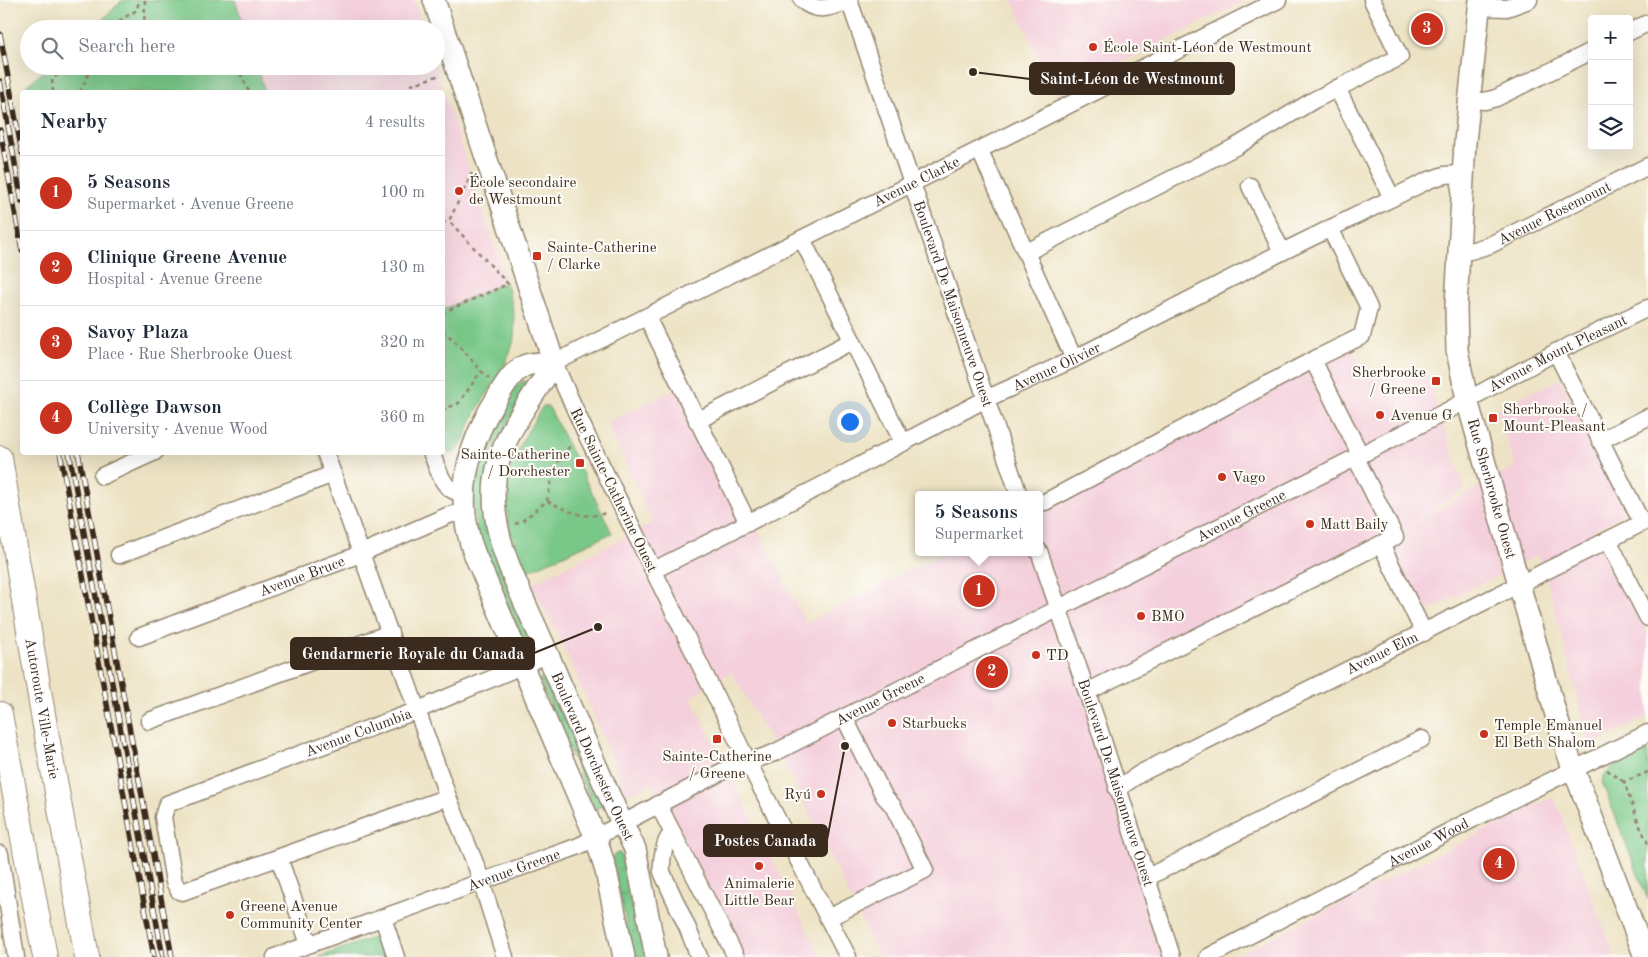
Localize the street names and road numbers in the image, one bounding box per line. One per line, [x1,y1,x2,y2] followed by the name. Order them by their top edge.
[871,155,962,211] street label: Avenue Clarke
[1496,180,1614,249] street label: Avenue Rosemount
[909,199,994,409] street label: Boulevard De Maisonneuve Ouest
[1487,313,1630,396] street label: Avenue Mount Pleasant
[1011,341,1104,395] street label: Avenue Olivier
[566,406,659,575] street label: Rue Sainte-Catherine Ouest
[1464,417,1518,561] street label: Rue Sherbrooke Ouest
[1195,488,1289,546] street label: Avenue Greene
[258,555,347,600] street label: Avenue Bruce
[1344,630,1421,678] street label: Avenue Elm
[21,637,61,781] street label: Autoroute Ville-Marie
[547,670,636,844] street label: Boulevard Dorchester Ouest
[834,672,928,729] street label: Avenue Greene
[1074,677,1155,889] street label: Boulevard De Maisonneuve Ouest
[304,707,415,760] street label: Avenue Columbia
[1386,816,1472,871] street label: Avenue Wood
[466,847,563,895] street label: Avenue Greene

